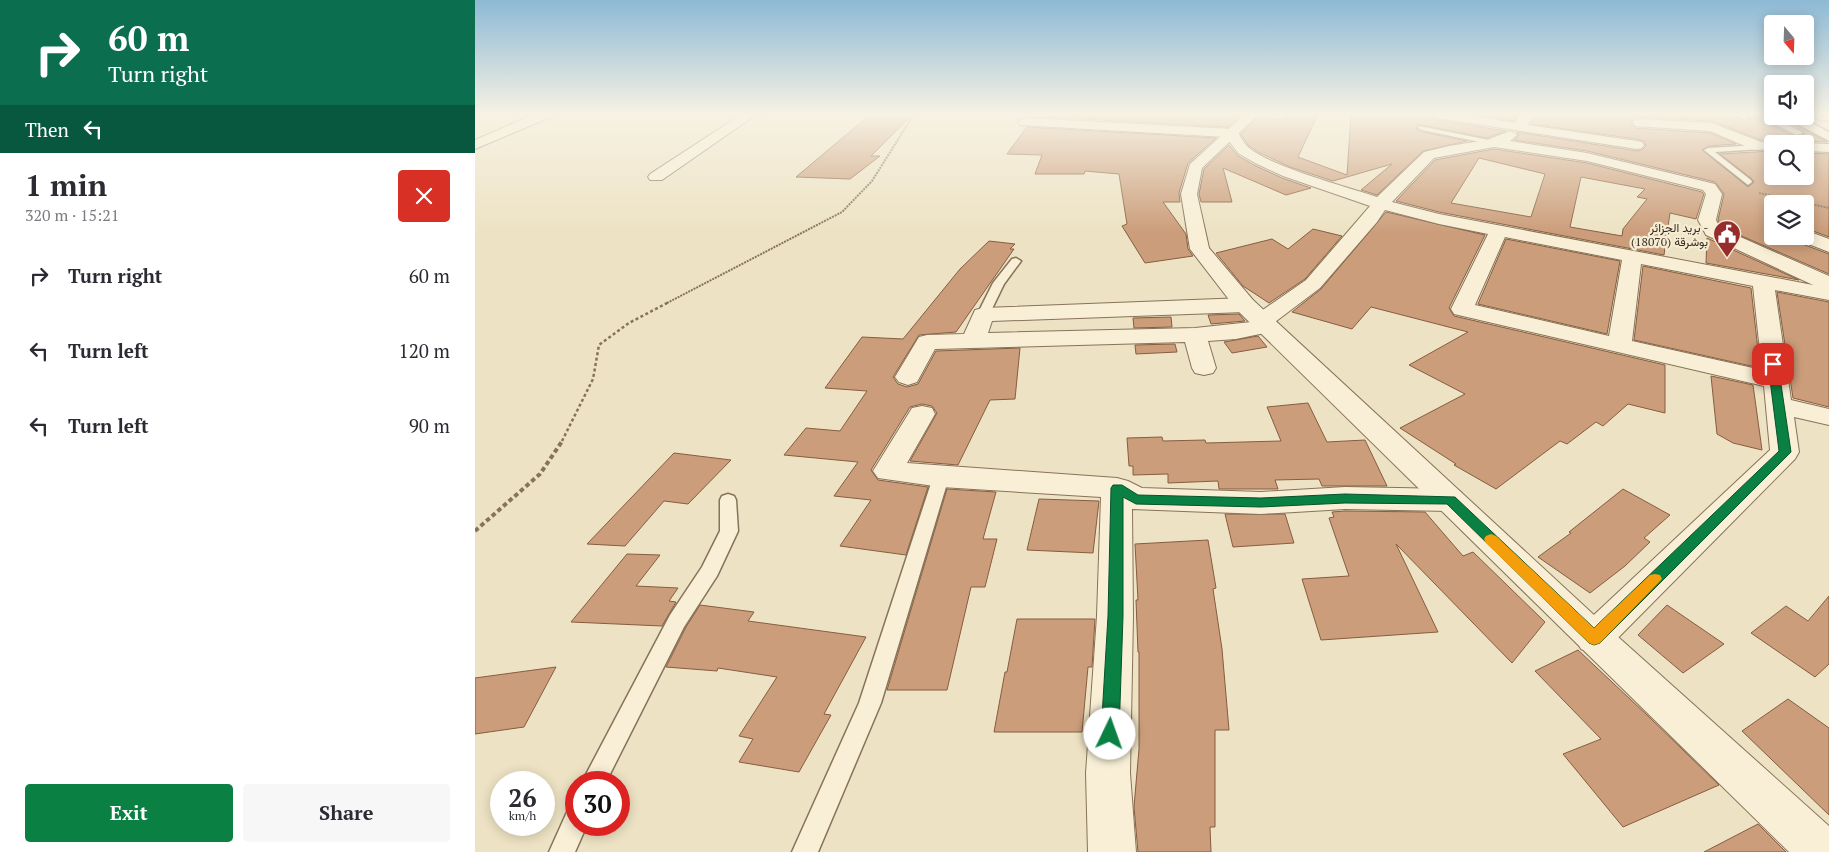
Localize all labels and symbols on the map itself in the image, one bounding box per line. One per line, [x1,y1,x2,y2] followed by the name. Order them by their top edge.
[1764,15,1814,65] north arrow
[1712,219,1742,258] public building icon: بريد الجزائر - بوشرقة (18070)
[1631,220,1708,250] place label: بريد الجزائر - بوشرقة (18070)
[1752,343,1794,385] pin
[1083,707,1135,759] position arrow
[565,771,630,836] speed limit sign: 30

